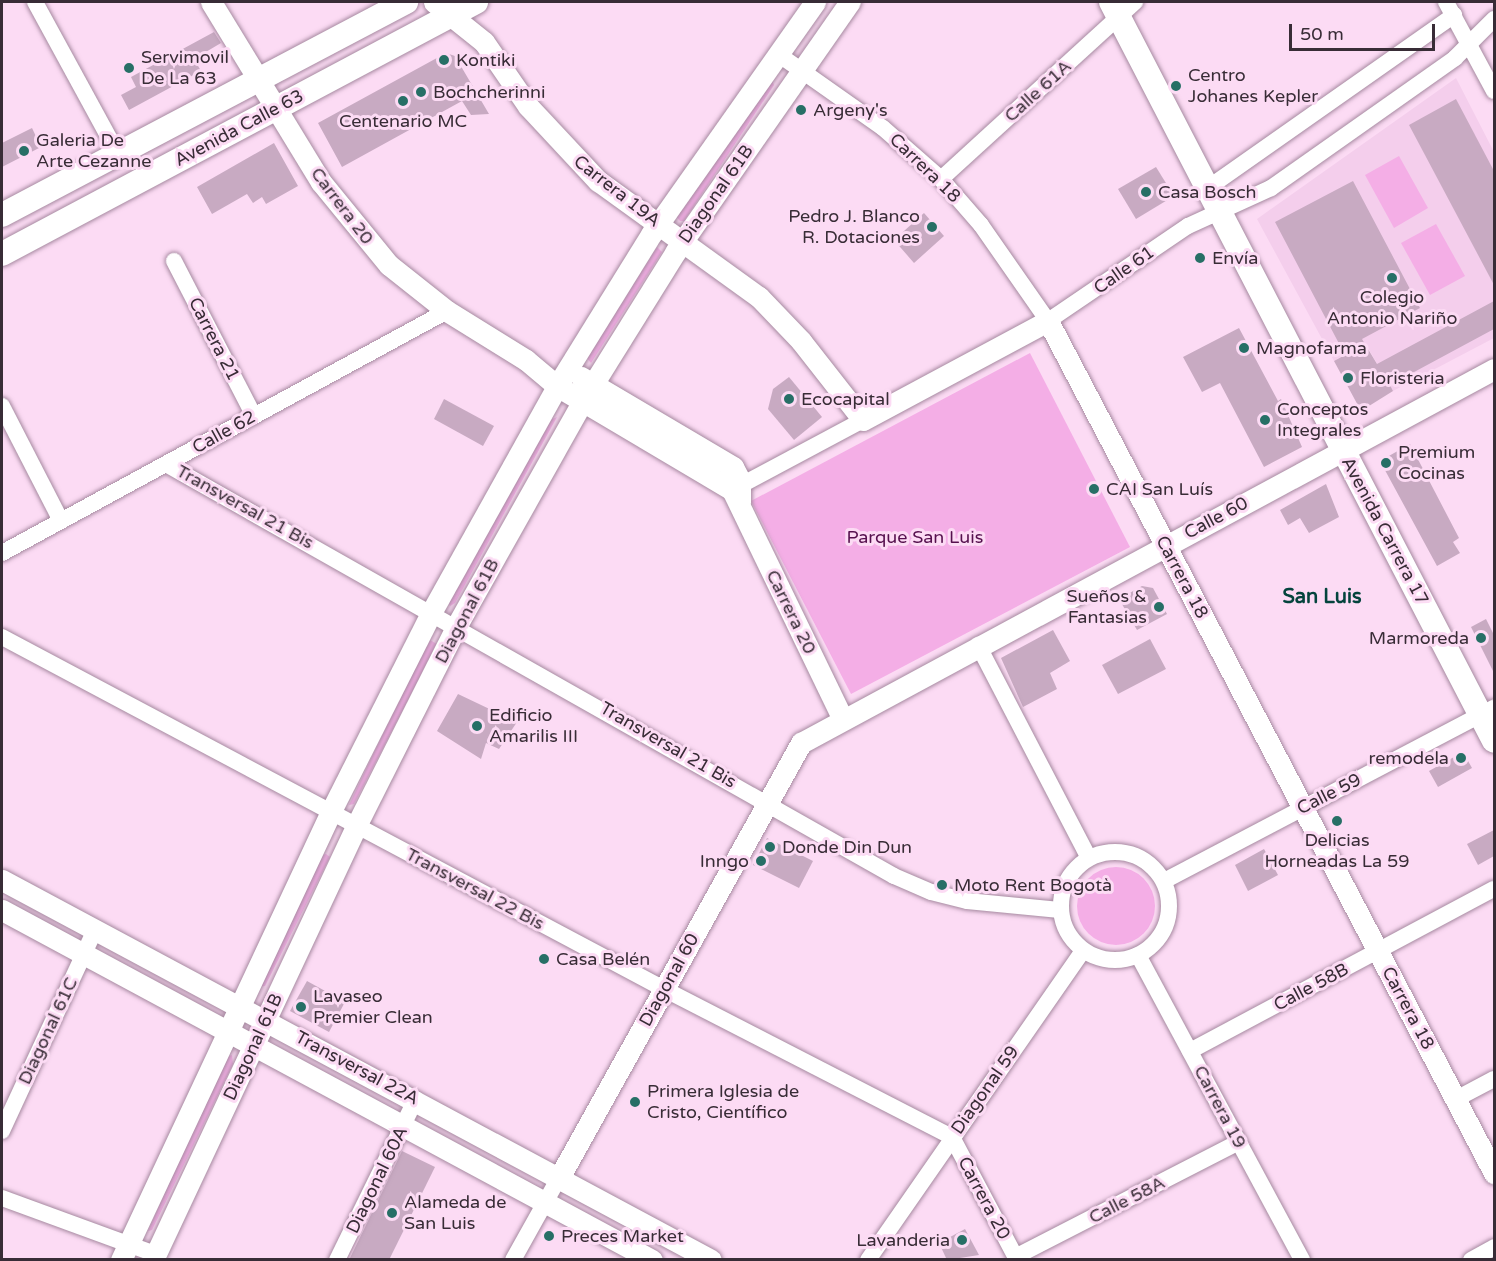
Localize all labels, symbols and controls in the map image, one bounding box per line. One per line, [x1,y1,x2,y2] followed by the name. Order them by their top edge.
[1292,12,1438,50] scale bar
[1300,23,1344,45] text: 50 m
[141,47,229,90] place label: Servimovil De La 63
[456,49,515,71] place label: Kontiki
[437,53,451,67] marker: Kontiki
[1000,55,1076,127] street label: Calle 61A
[122,61,136,75] marker: Servimovil De La 63
[1188,65,1318,107] place label: Centro Johanes Kepler
[1169,79,1183,93] marker: Centro Johanes Kepler
[433,81,545,103] place label: Bochcherinni
[171,85,307,171] street label: Avenida Calle 63
[414,85,428,99] marker: Bochcherinni
[396,94,410,108] marker: Centenario MC
[813,99,888,121] place label: Argeny's
[794,103,808,117] marker: Argeny's
[339,110,467,132] place label: Centenario MC
[885,129,965,207] street label: Carrera 18
[36,130,151,172] place label: Galeria De Arte Cezanne
[674,140,758,248] street label: Diagonal 61B
[17,144,31,158] marker: Galeria De Arte Cezanne
[569,150,665,232] street label: Carrera 19A
[306,163,378,249] street label: Carrera 20
[1158,181,1257,203] place label: Casa Bosch
[1139,185,1153,199] marker: Casa Bosch
[788,206,920,248] place label: Pedro J. Blanco R. Dotaciones
[925,220,939,234] marker: Pedro J. Blanco R. Dotaciones
[1090,241,1158,299] street label: Calle 61
[1212,247,1258,269] place label: Envía
[1193,251,1207,265] marker: Envía
[1385,271,1399,285] marker: Colegio Antonio Nariño
[1327,287,1457,330] place label: Colegio Antonio Nariño
[184,294,244,384] street label: Carrera 21
[1256,337,1367,359] place label: Magnofarma
[1237,341,1251,355] marker: Magnofarma
[1360,367,1445,389] place label: Floristeria
[1341,371,1355,385] marker: Floristeria
[801,388,890,410] place label: Ecocapital
[782,392,796,406] marker: Ecocapital
[1277,399,1368,442] place label: Conceptos Integrales
[189,406,259,458] street label: Calle 62
[1258,413,1272,427] marker: Conceptos Integrales
[1398,442,1475,484] place label: Premium Cocinas
[1337,453,1433,609] street label: Avenida Carrera 17
[1379,456,1393,470] marker: Premium Cocinas
[173,460,317,554] street label: Transversal 21 Bis
[1106,478,1213,500] place label: CAI San Luís
[1087,482,1101,496] marker: CAI San Luís
[1180,492,1252,544] street label: Calle 60
[847,526,983,548] park label: Parque San Luis
[1151,532,1213,622] street label: Carrera 18
[430,555,504,667] street label: Diagonal 61B
[761,567,821,657] street label: Carrera 20
[1282,585,1362,609] district label: San Luis
[1067,586,1147,628] place label: Sueños & Fantasias
[1152,600,1166,614] marker: Sueños & Fantasias
[1369,627,1469,649] place label: Marmoreda
[1474,631,1488,645] marker: Marmoreda
[596,697,740,793] street label: Transversal 21 Bis
[489,705,578,748] place label: Edificio Amarilis III
[470,719,484,733] marker: Edificio Amarilis III
[1369,747,1449,769] place label: remodela
[1454,751,1468,765] marker: remodela
[1293,769,1365,819] street label: Calle 59
[1330,814,1344,828] marker: Delicias Horneadas La 59
[1264,830,1410,872] place label: Delicias Horneadas La 59
[782,836,912,858] place label: Donde Din Dun
[763,840,777,854] marker: Donde Din Dun
[402,843,548,935] street label: Transversal 22 Bis
[700,850,749,872] place label: Inngo
[754,854,768,868] marker: Inngo
[954,874,1112,896] place label: Moto Rent Bogotà
[935,878,949,892] marker: Moto Rent Bogotà
[635,930,703,1030] street label: Diagonal 60
[556,948,650,970] place label: Casa Belén
[537,952,551,966] marker: Casa Belén
[1270,958,1352,1016] street label: Calle 58B
[1377,963,1439,1053] street label: Carrera 18
[14,974,82,1088] street label: Diagonal 61C
[313,986,433,1028] place label: Lavaseo Premier Clean
[219,990,287,1104] street label: Diagonal 61B
[294,1000,308,1014] marker: Lavaseo Premier Clean
[292,1026,422,1110] street label: Transversal 22A
[947,1042,1023,1138] street label: Diagonal 59
[1189,1062,1251,1152] street label: Carrera 19
[647,1081,799,1124] place label: Primera Iglesia de Cristo, Científico
[628,1095,642,1109] marker: Primera Iglesia de Cristo, Científico
[342,1123,412,1237] street label: Diagonal 60A
[953,1153,1015,1243] street label: Carrera 20
[1085,1172,1169,1228] street label: Calle 58A
[404,1192,506,1234] place label: Alameda de San Luis
[385,1206,399,1220] marker: Alameda de San Luis
[561,1225,684,1247] place label: Preces Market
[542,1229,556,1243] marker: Preces Market
[856,1229,950,1251] place label: Lavanderia
[955,1233,969,1247] marker: Lavanderia

